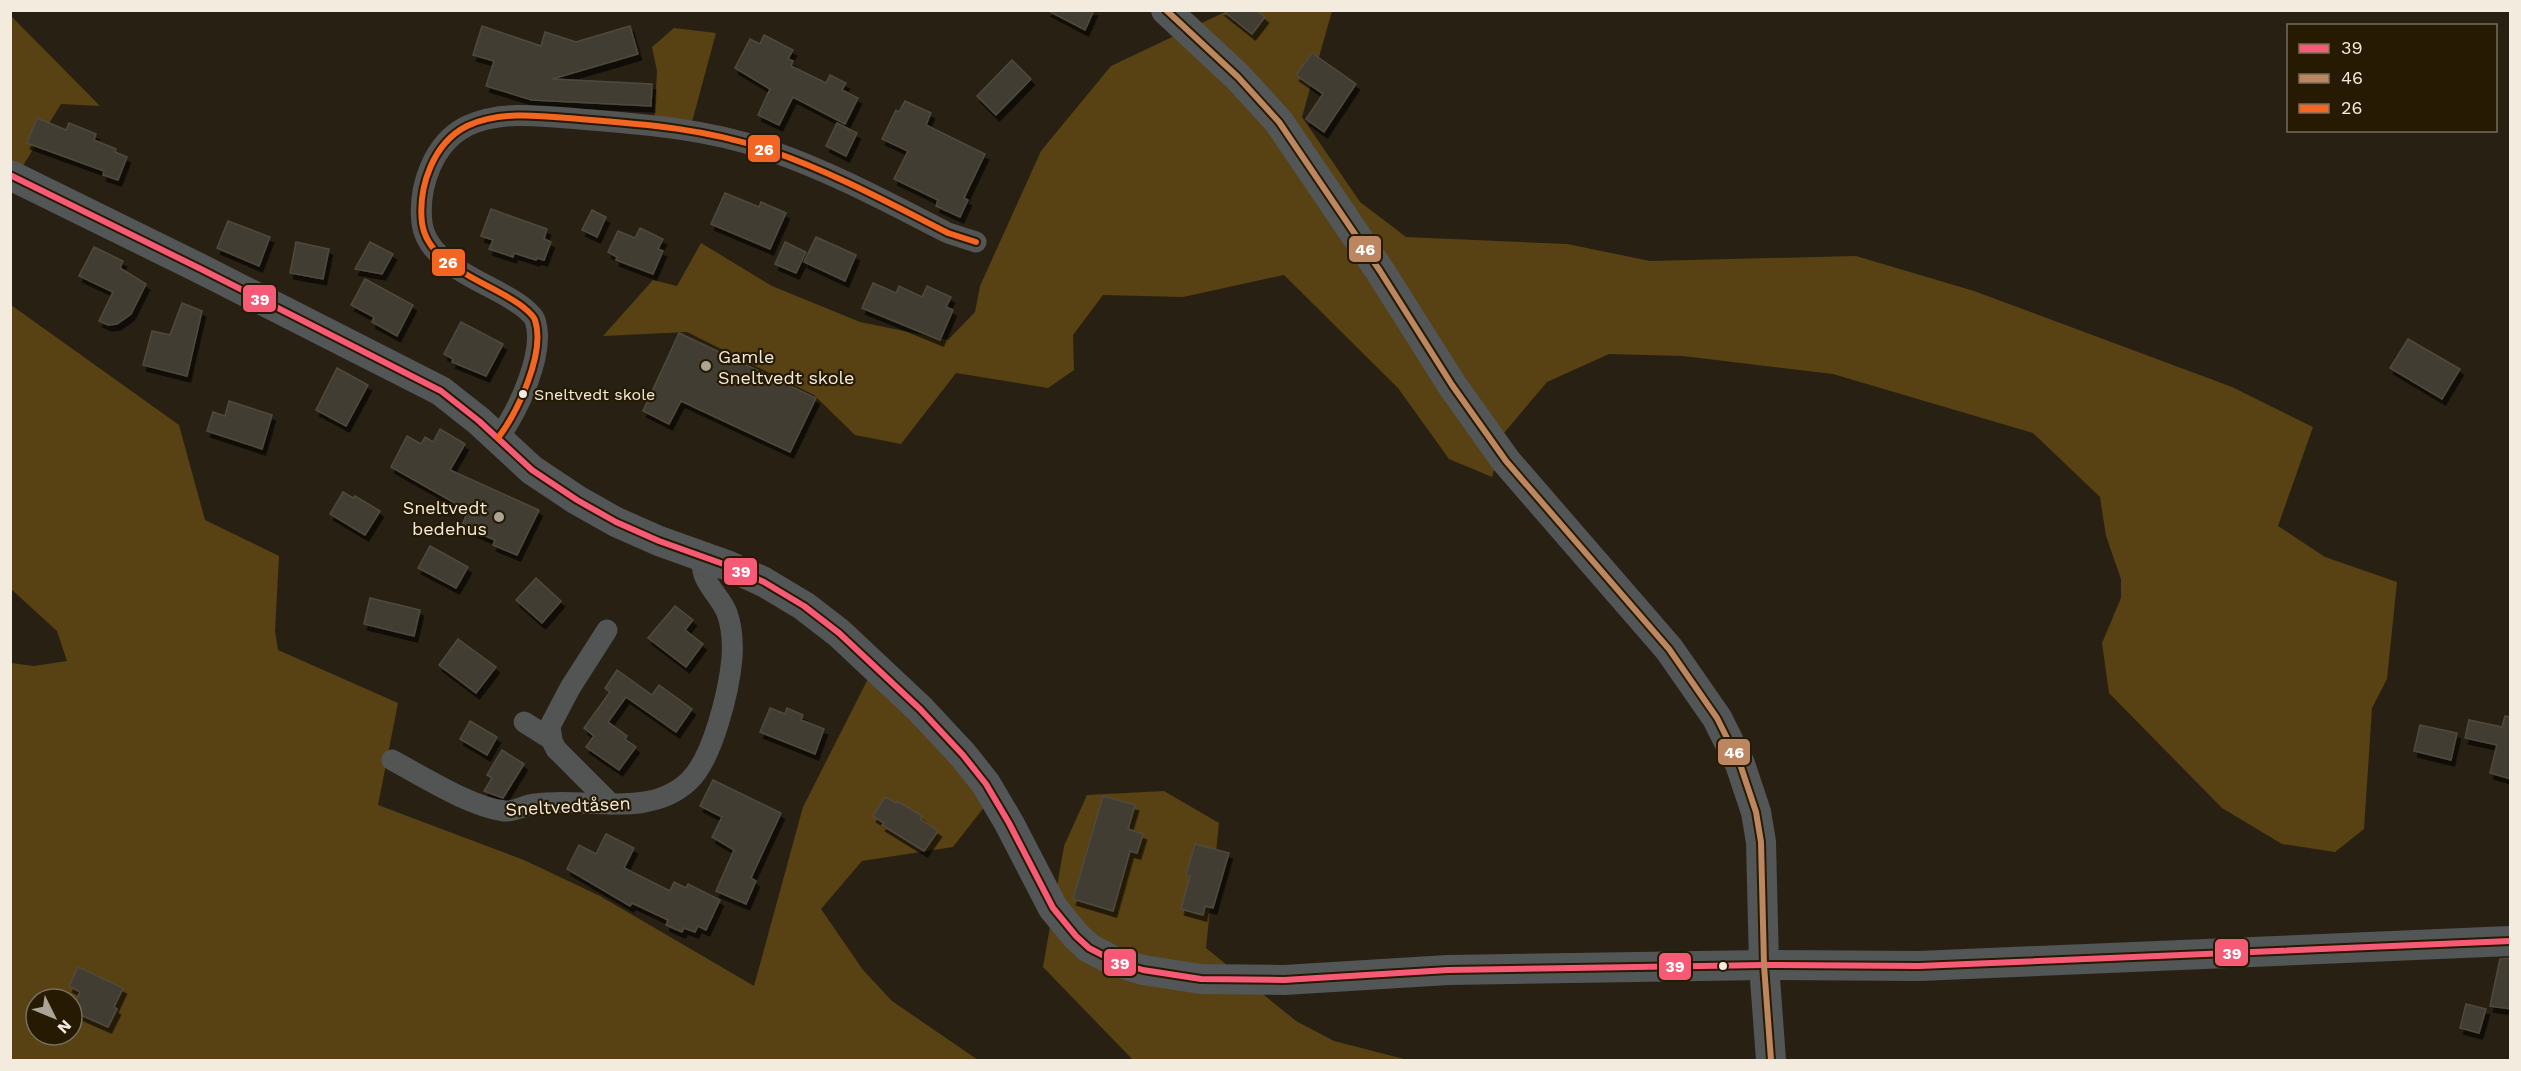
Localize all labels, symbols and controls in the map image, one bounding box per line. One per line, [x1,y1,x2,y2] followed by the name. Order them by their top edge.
[2287,24,2497,132] legend
[2341,37,2363,58] text: 39
[2341,67,2363,88] text: 46
[2341,97,2362,118] text: 26
[747,134,781,163] line badge: 26
[754,140,774,159] text: 26
[1348,235,1382,263] line badge: 46
[1355,240,1375,259] text: 46
[431,248,466,277] line badge: 26
[438,253,458,272] text: 26
[242,284,277,313] line badge: 39
[250,290,270,309] text: 39
[718,346,854,388] place label: Gamle Sneltvedt skole
[699,359,713,373] marker: Gamle Sneltvedt skole
[534,385,655,404] place label: Sneltvedt skole
[517,388,529,400] marker: Sneltvedt skole
[403,497,487,539] place label: Sneltvedt bedehus
[492,510,506,524] marker: Sneltvedt bedehus
[723,557,758,586] line badge: 39
[731,562,751,581] text: 39
[1717,738,1751,766] line badge: 46
[1724,743,1744,762] text: 46
[505,792,631,820] street label: Sneltvedtåsen
[2214,938,2249,967] line badge: 39
[2222,944,2242,963] text: 39
[1103,948,1137,977] line badge: 39
[1658,952,1692,981] line badge: 39
[1110,954,1130,973] text: 39
[1665,957,1685,976] text: 39
[1717,960,1729,972] unlabelled marker
[24,987,84,1047] north arrow
[54,1016,76,1038] text: N

